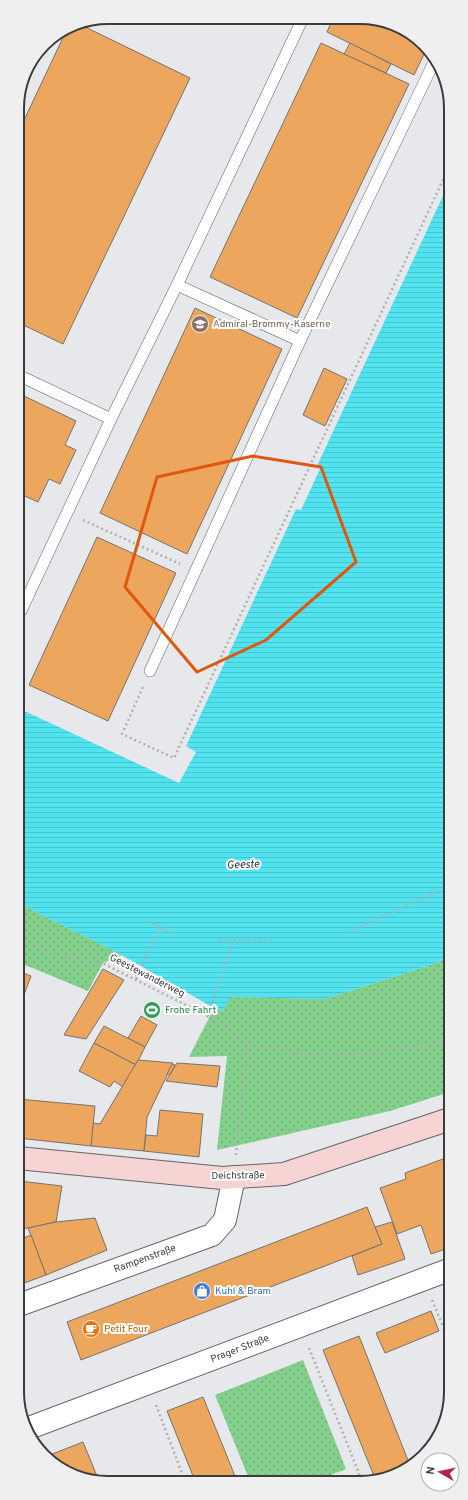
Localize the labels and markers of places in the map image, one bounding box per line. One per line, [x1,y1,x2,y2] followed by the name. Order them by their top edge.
[190,314,210,334] school or university icon: Admiral-Brommy-Kaserne
[213,318,331,331] place label: Admiral-Brommy-Kaserne
[142,1000,162,1020] sports icon: Frohe Fahrt
[165,1004,216,1017] place label: Frohe Fahrt
[192,1281,212,1301] shop icon: Kuhl & Bram
[215,1285,271,1298] place label: Kuhl & Bram
[81,1319,101,1339] cafe icon: Petit Four
[104,1323,148,1336] place label: Petit Four

